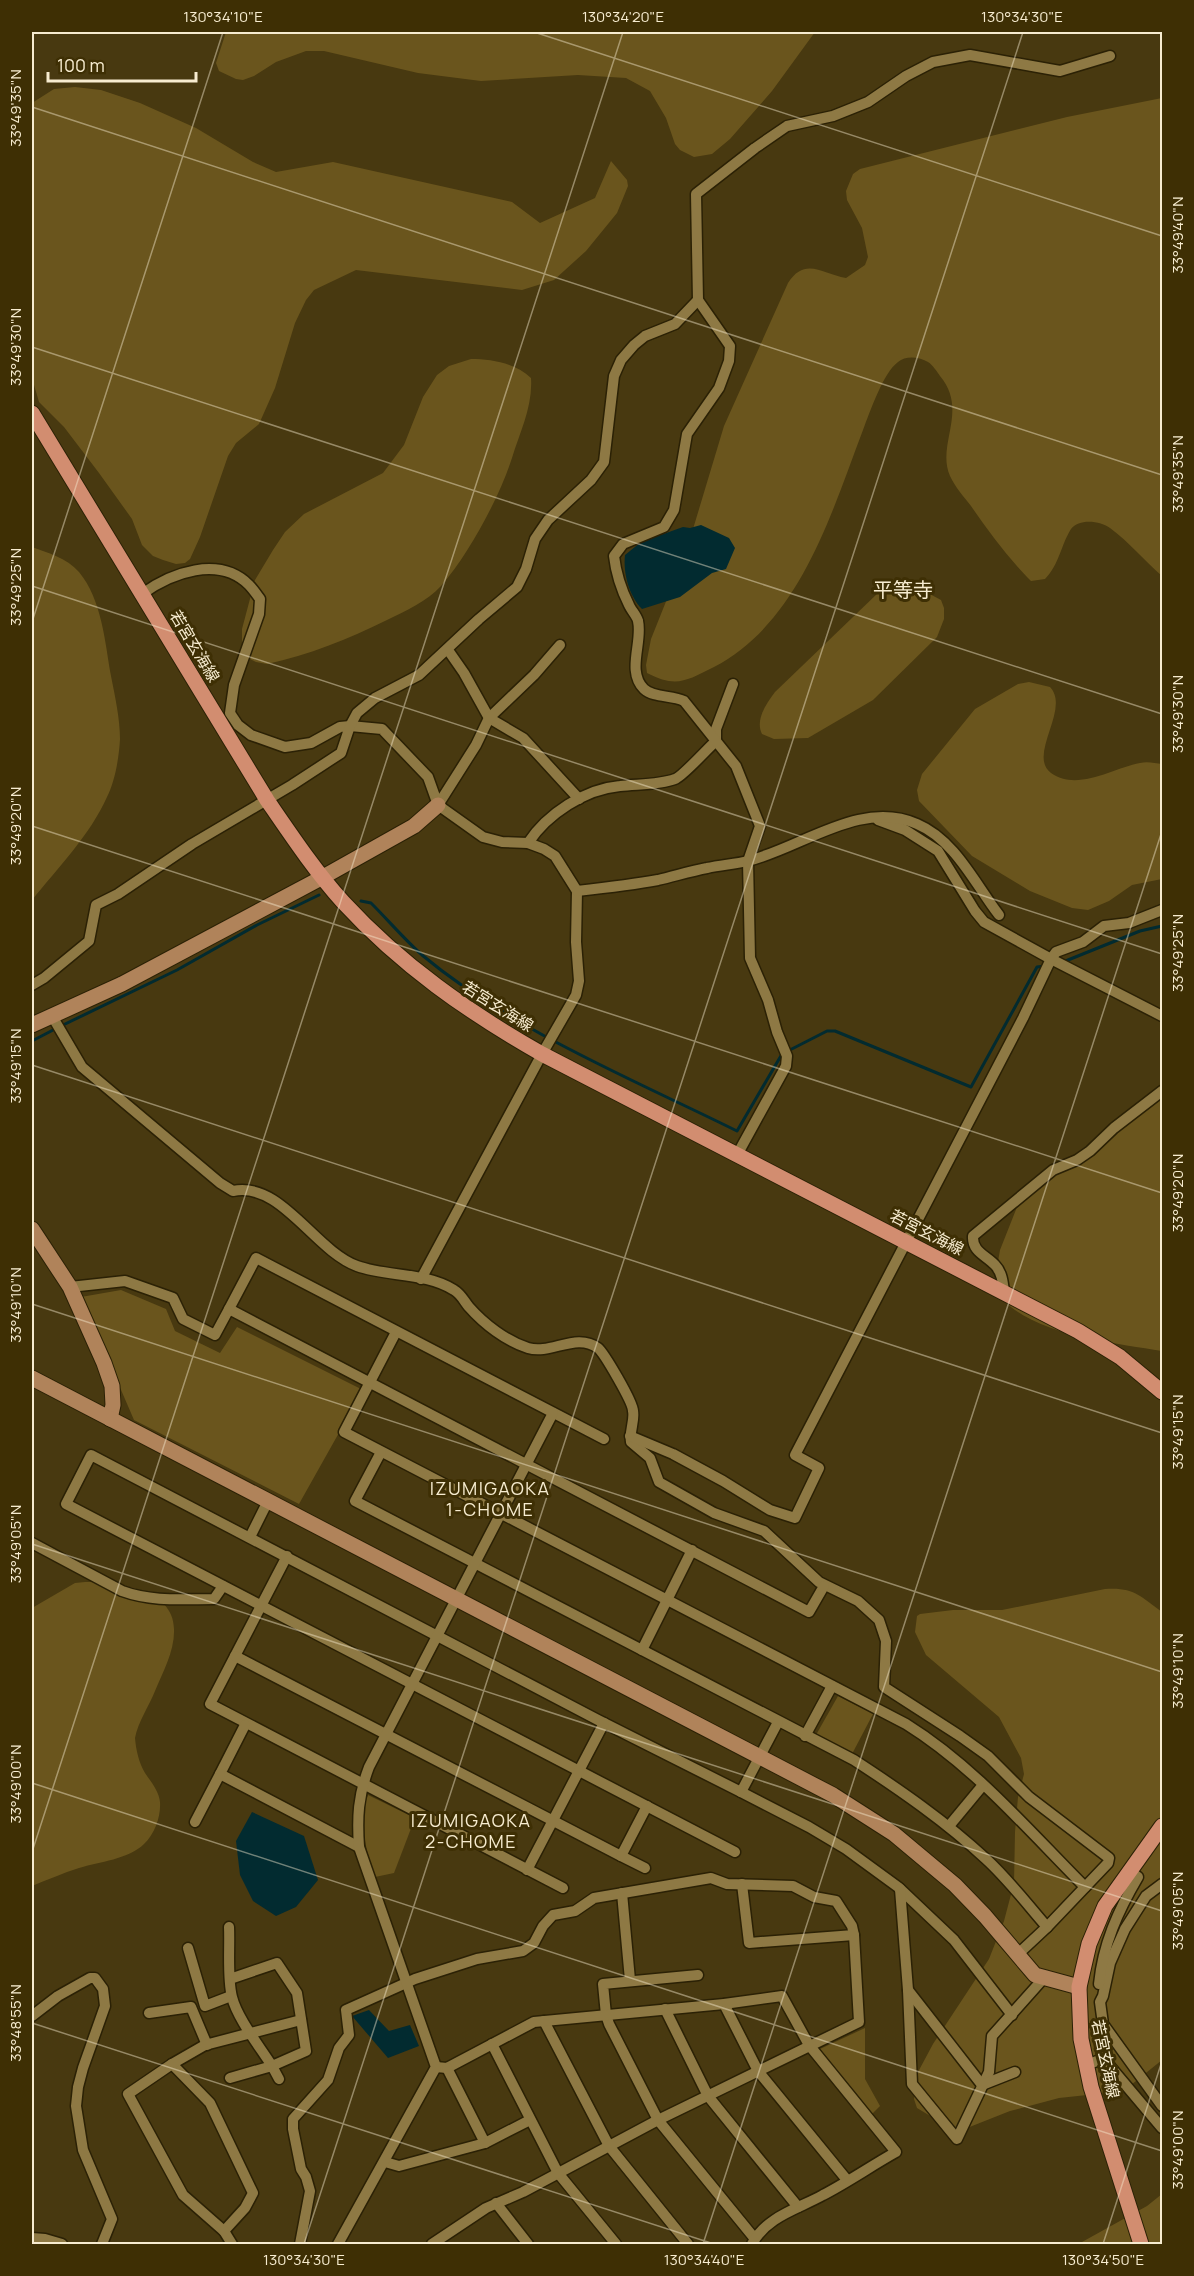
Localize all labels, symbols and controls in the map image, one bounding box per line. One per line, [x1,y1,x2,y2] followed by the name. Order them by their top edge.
[183,6,263,27] text: 130°34'10"E
[582,6,664,27] text: 130°34'20"E
[981,6,1063,27] text: 130°34'30"E
[48,45,196,83] scale bar
[57,53,105,77] text: 100 m
[5,69,26,147] text: 33°49'35"N
[1167,197,1188,273] text: 33°49'40"N
[5,308,26,386] text: 33°49'30"N
[1167,435,1188,513] text: 33°49'35"N
[5,548,26,626] text: 33°49'25"N
[873,576,933,603] district label: 平等寺
[165,606,225,686] street label: 若宮玄海線
[1167,675,1188,753] text: 33°49'30"N
[5,787,26,865] text: 33°49'20"N
[1167,914,1188,992] text: 33°49'25"N
[458,975,538,1037] street label: 若宮玄海線
[5,1028,26,1104] text: 33°49'15"N
[1167,1154,1188,1232] text: 33°49'20"N
[886,1204,968,1260] street label: 若宮玄海線
[5,1267,26,1343] text: 33°49'10"N
[1167,1394,1188,1470] text: 33°49'15"N
[430,1476,550,1521] district label: IZUMIGAOKA 1-CHOME
[5,1505,26,1583] text: 33°49'05"N
[1167,1633,1188,1709] text: 33°49'10"N
[5,1745,26,1824] text: 33°49'00"N
[411,1808,531,1853] district label: IZUMIGAOKA 2-CHOME
[1167,1872,1188,1950] text: 33°49'05"N
[5,1984,26,2062] text: 33°48'55"N
[1087,2018,1125,2100] street label: 若宮玄海線
[1167,2111,1188,2190] text: 33°49'00"N
[263,2249,345,2270] text: 130°34'30"E
[664,2249,744,2270] text: 130°34'40"E
[1062,2249,1144,2270] text: 130°34'50"E

